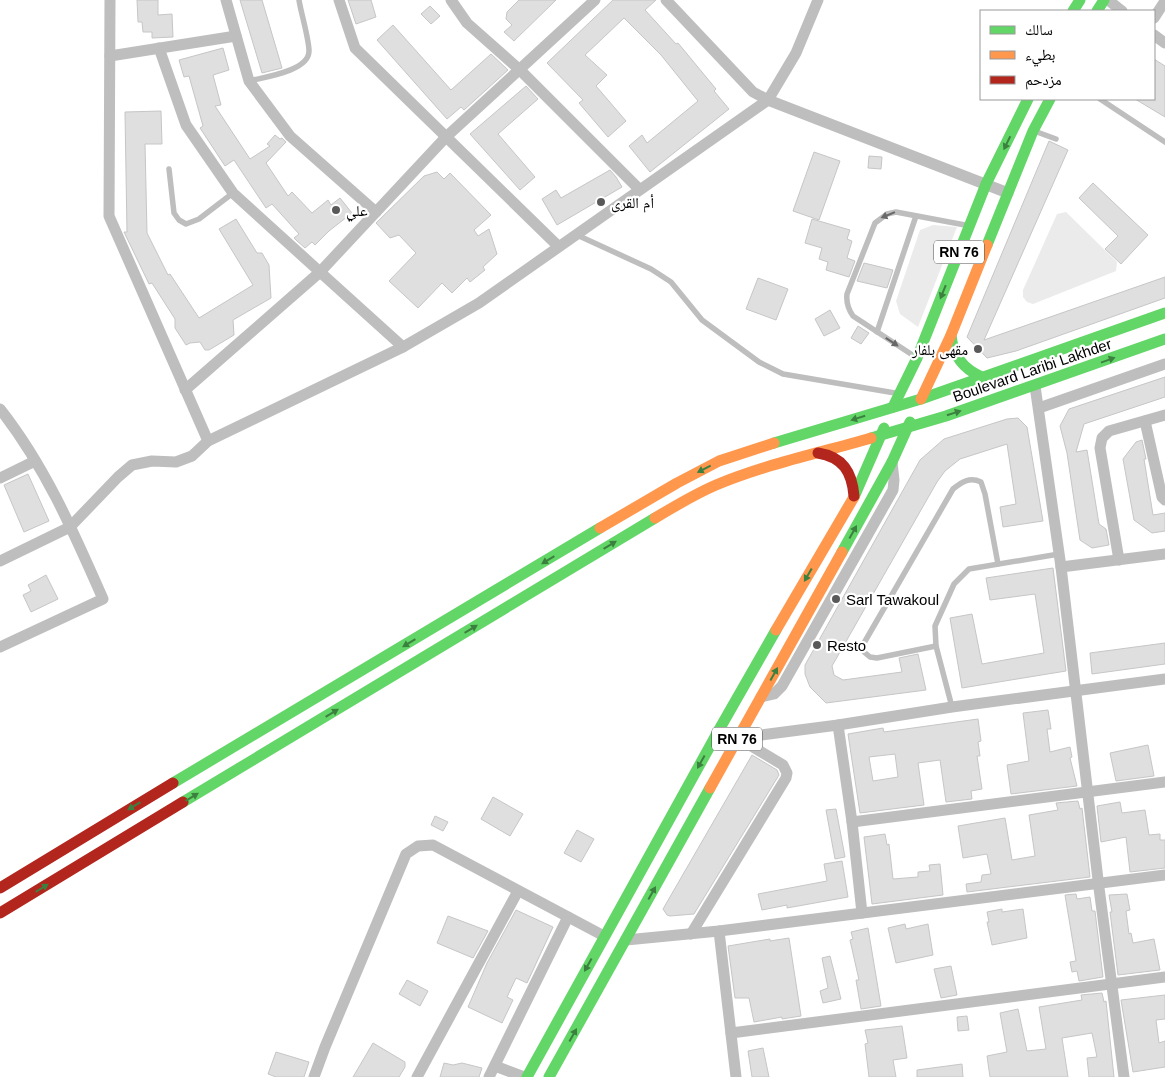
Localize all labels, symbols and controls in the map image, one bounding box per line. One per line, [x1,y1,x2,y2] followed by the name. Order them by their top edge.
[980,10,1155,100] legend
[1025,21,1053,38] text: سالك
[1025,46,1055,67] text: بطيء
[1025,71,1062,90] text: مزدحم
[1002,135,1011,150] one-way arrow
[611,194,654,213] place label: أم القرى
[595,196,607,208] marker: أم القرى
[346,202,368,222] place label: علي
[330,204,342,216] marker: علي
[880,211,895,219] one-way arrow
[934,240,984,264] road number: RN 76
[939,285,947,299] one-way arrow
[950,335,1114,405] street label: Boulevard Laribi Lakhder
[885,337,899,347] one-way arrow
[911,341,968,360] place label: مقهى بلفار
[972,343,984,355] marker: مقهى بلفار
[1101,356,1116,364] one-way arrow
[947,409,962,416] one-way arrow
[850,414,865,422] one-way arrow
[696,465,711,473] one-way arrow
[849,525,857,540] one-way arrow
[603,541,617,550] one-way arrow
[541,555,554,564] one-way arrow
[803,569,812,582] one-way arrow
[846,591,939,608] place label: Sarl Tawakoul
[830,593,842,605] marker: Sarl Tawakoul
[464,624,477,633] one-way arrow
[827,637,866,654] place label: Resto
[402,639,415,648] one-way arrow
[811,639,823,651] marker: Resto
[770,667,778,682] one-way arrow
[325,708,338,717] one-way arrow
[712,728,762,751] road number: RN 76
[697,755,705,769] one-way arrow
[186,792,199,801] one-way arrow
[127,801,140,810] one-way arrow
[35,883,48,893] one-way arrow
[648,885,656,900] one-way arrow
[584,958,592,972] one-way arrow
[569,1027,577,1042] one-way arrow

